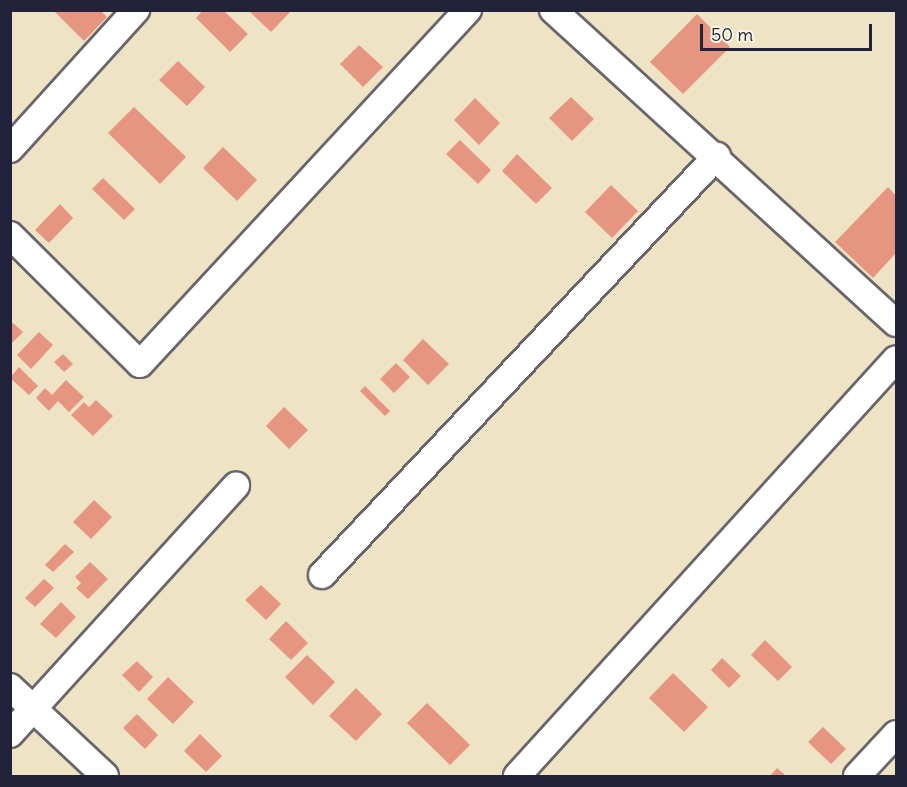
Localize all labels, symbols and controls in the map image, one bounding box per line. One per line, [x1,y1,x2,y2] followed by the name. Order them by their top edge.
[703,12,876,50] scale bar
[711,23,753,46] text: 50 m

